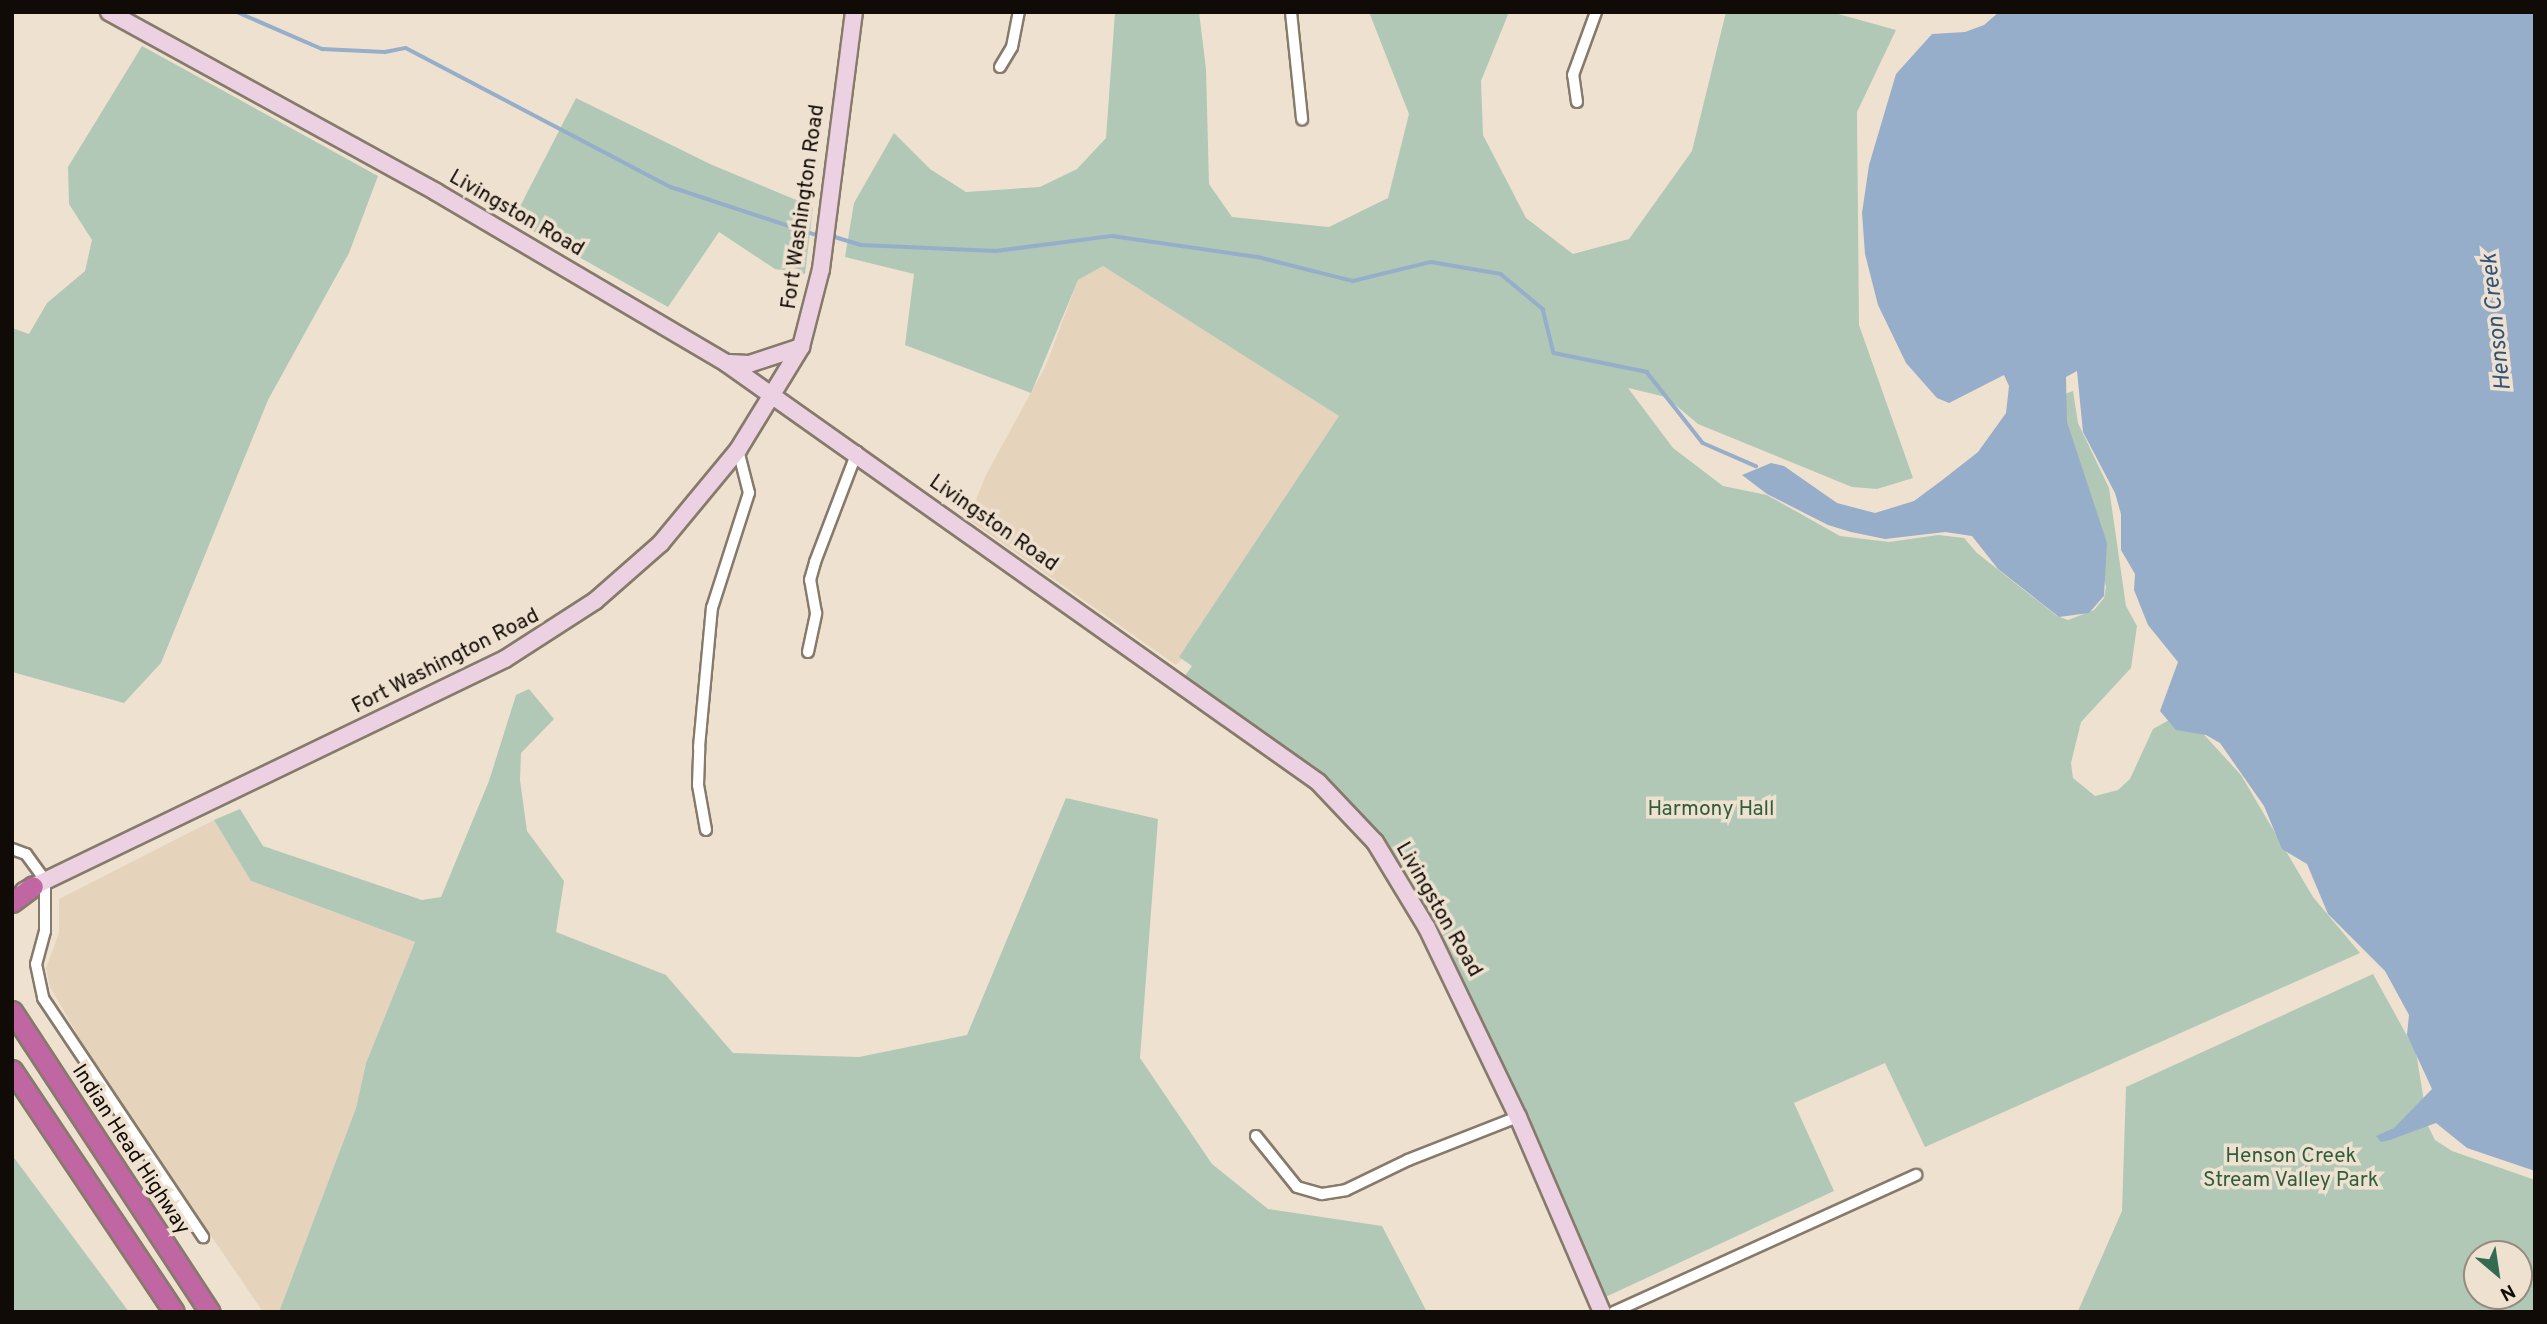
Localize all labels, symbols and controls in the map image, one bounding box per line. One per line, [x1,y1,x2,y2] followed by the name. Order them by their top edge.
[777,103,831,311] street label: Fort Washington Road
[444,165,588,263] street label: Livingston Road
[2477,252,2519,392] water label: Henson Creek
[924,470,1062,578] street label: Livingston Road
[348,604,544,720] street label: Fort Washington Road
[1647,797,1775,823] park label: Harmony Hall
[1389,838,1487,982] street label: Livingston Road
[66,1060,194,1240] street label: Indian Head Highway
[2203,1144,2379,1194] park label: Henson Creek Stream Valley Park
[2463,1240,2533,1310] north arrow
[2495,1278,2519,1305] text: N

